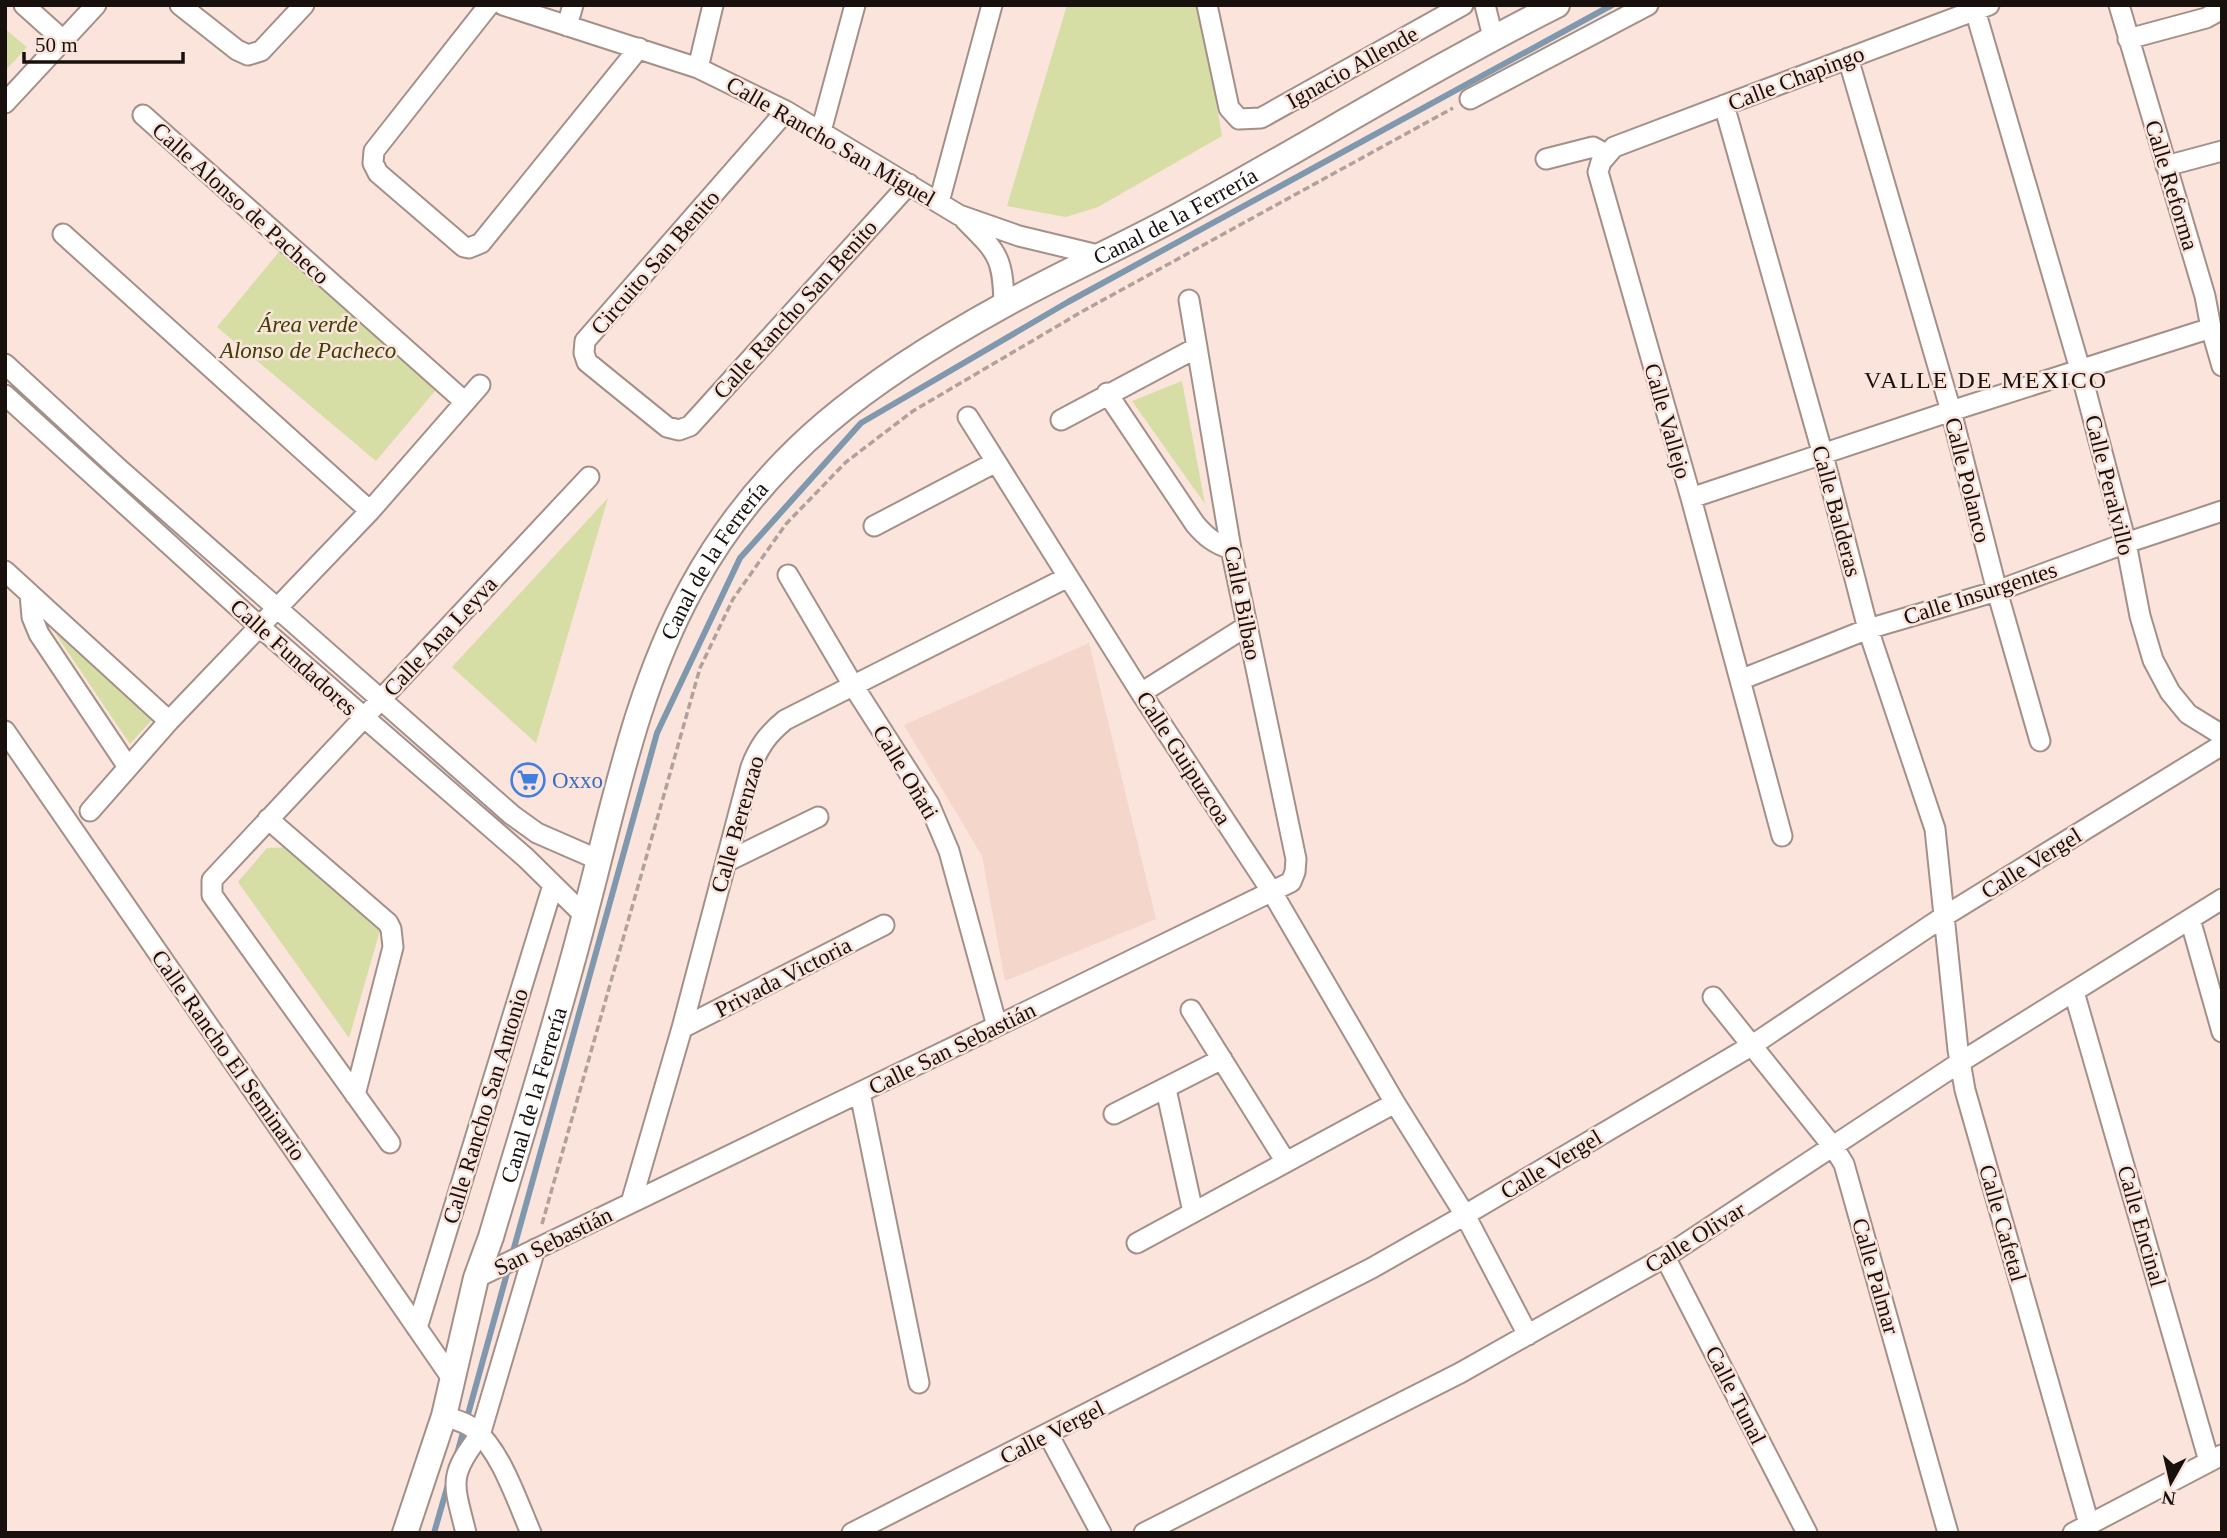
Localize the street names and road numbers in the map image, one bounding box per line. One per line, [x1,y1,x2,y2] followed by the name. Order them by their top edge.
[1282,21,1422,114] street label: Ignacio Allende
[1725,41,1868,116] street label: Calle Chapingo
[722,71,940,212] street label: Calle Rancho San Miguel
[147,117,334,289] street label: Calle Alonso de Pacheco
[2140,117,2203,253] street label: Calle Reforma
[1089,163,1262,270] street label: Canal de la Ferrería
[586,185,725,339] street label: Circuito San Benito
[708,215,882,404] street label: Calle Rancho San Benito
[1639,360,1696,482] street label: Calle Vallejo
[2080,412,2139,558] street label: Calle Peralvillo
[1940,415,1995,545] street label: Calle Polanco
[1807,443,1866,579] street label: Calle Balderas
[656,477,773,644] street label: Canal de la Ferrería
[1219,544,1266,662] street label: Calle Bilbao
[1900,557,2060,630] street label: Calle Insurgentes
[379,571,502,701] street label: Calle Ana Leyva
[225,594,362,721] street label: Calle Fundadores
[1131,687,1236,830] street label: Calle Guipuzcoa
[868,721,943,824] street label: Calle Oñati
[706,753,769,895] street label: Calle Berenzao
[1977,823,2086,904] street label: Calle Vergel
[711,932,856,1023] street label: Privada Victoria
[146,945,311,1165] street label: Calle Rancho El Seminario
[438,986,533,1227] street label: Calle Rancho San Antonio
[865,997,1040,1100] street label: Calle San Sebastián
[496,1004,572,1186] street label: Canal de la Ferrería
[1496,1124,1606,1204] street label: Calle Vergel
[1974,1162,2031,1285] street label: Calle Cafetal
[2112,1163,2171,1289] street label: Calle Encinal
[1641,1197,1750,1278] street label: Calle Olivar
[490,1202,617,1281] street label: San Sebastián
[1847,1215,1904,1337] street label: Calle Palmar
[1700,1342,1771,1448] street label: Calle Tunal
[996,1396,1108,1469] street label: Calle Vergel

